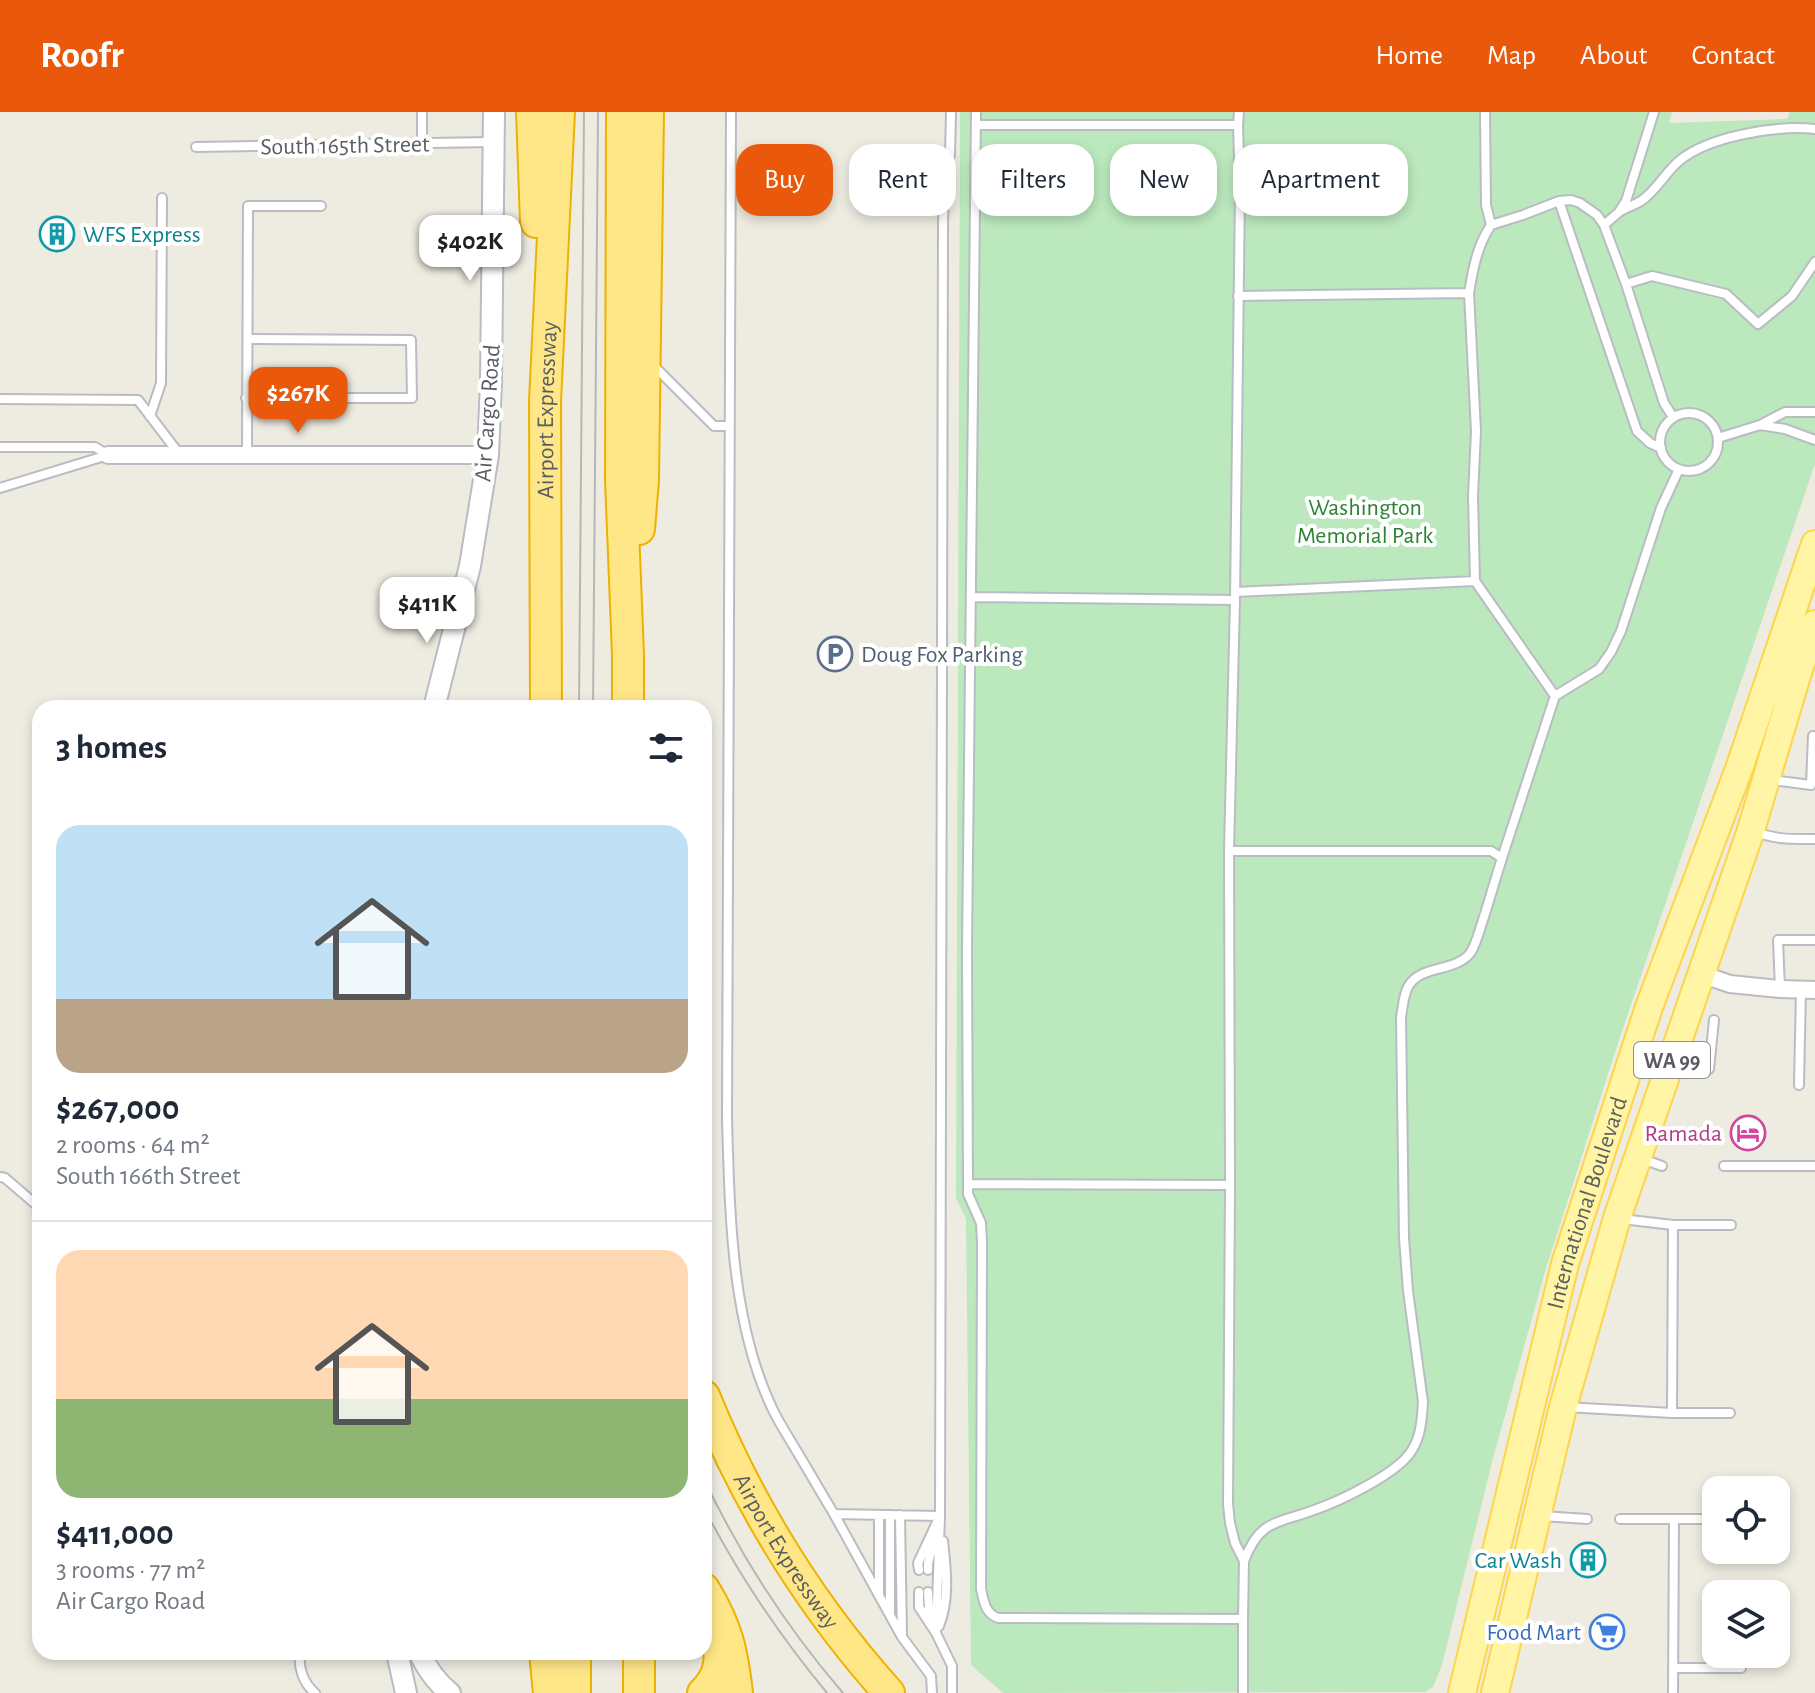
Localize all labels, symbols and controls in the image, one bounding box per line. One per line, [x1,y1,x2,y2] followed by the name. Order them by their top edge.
[40,37,124,75] text: Roofr
[1376,42,1443,70] text: Home
[1487,42,1536,70] text: Map
[1580,42,1648,70] text: About
[1692,42,1775,70] text: Contact
[260,133,430,159] street label: South 165th Street
[736,144,833,216] chip: Buy
[849,144,956,216] chip: Rent
[972,144,1094,216] chip: Filters
[1110,144,1217,216] chip: New
[1233,144,1408,216] chip: Apartment
[38,215,76,253] building icon: WFS Express
[414,215,526,283] pin: $402K
[83,223,201,247] place label: WFS Express
[437,228,503,254] text: $402K
[534,321,562,499] street label: Airport Expressway
[471,344,505,483] street label: Air Cargo Road
[242,367,354,435] pin: $267K
[267,380,329,406] text: $267K
[1297,496,1433,548] park label: Washington Memorial Park
[371,577,483,645] pin: $411K
[398,590,456,616] text: $411K
[816,635,854,673] parking icon: Doug Fox Parking
[861,643,1023,667] place label: Doug Fox Parking
[644,726,688,770] icon: filters
[56,731,167,765] text: 3 homes
[300,877,444,1021] icon: home
[1634,1042,1710,1078] road number: WA 99
[56,1092,179,1126] text: $267,000
[1544,1094,1632,1312] street label: International Boulevard
[1729,1114,1767,1152] hotel icon: Ramada
[1645,1122,1722,1146] place label: Ramada
[56,1132,210,1158] text: 2 rooms · 64 m²
[56,1163,241,1189] text: South 166th Street
[300,1302,444,1446] icon: home
[729,1470,843,1634] street label: Airport Expressway
[1702,1476,1790,1668] map controls
[1702,1476,1790,1564] button: locate
[56,1517,174,1551] text: $411,000
[1569,1541,1607,1579] building icon: Car Wash
[1474,1549,1562,1573] place label: Car Wash
[56,1557,205,1583] text: 3 rooms · 77 m²
[1702,1580,1790,1668] button: layers
[56,1588,205,1614] text: Air Cargo Road
[1588,1613,1626,1651] supermarket icon: Food Mart
[1487,1621,1581,1645] place label: Food Mart

